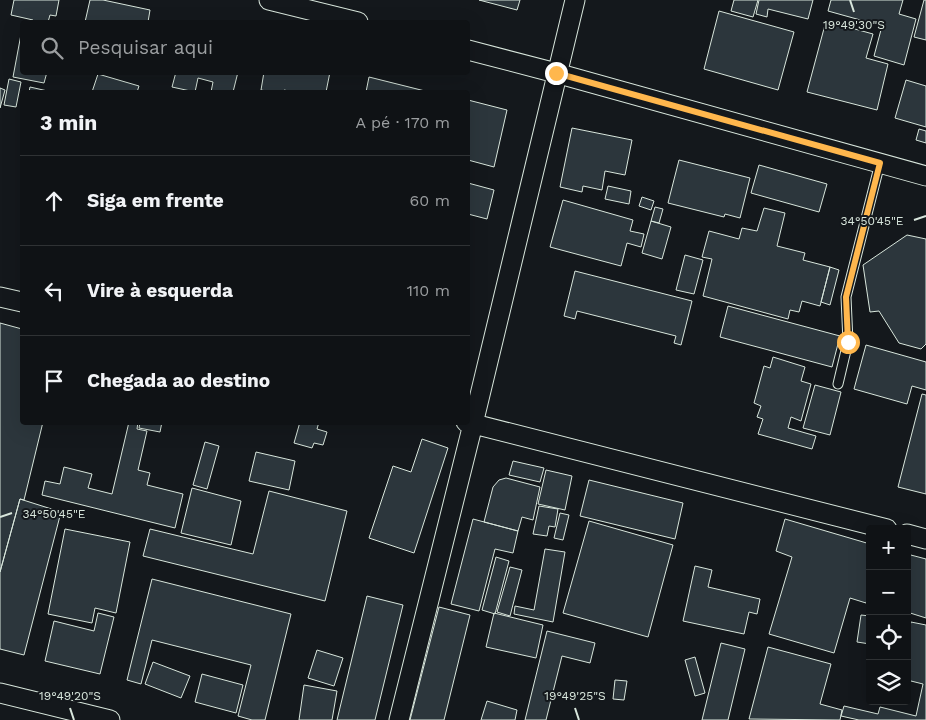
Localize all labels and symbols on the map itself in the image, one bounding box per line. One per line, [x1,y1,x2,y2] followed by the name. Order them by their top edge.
[823,18,885,32] text: 19°49'30"S
[545,62,568,85] route end
[841,214,904,228] text: 34°50'45"E
[837,331,860,354] route start
[23,507,86,521] text: 34°50'45"E
[39,689,101,703] text: 19°49'20"S
[544,689,606,703] text: 19°49'25"S

